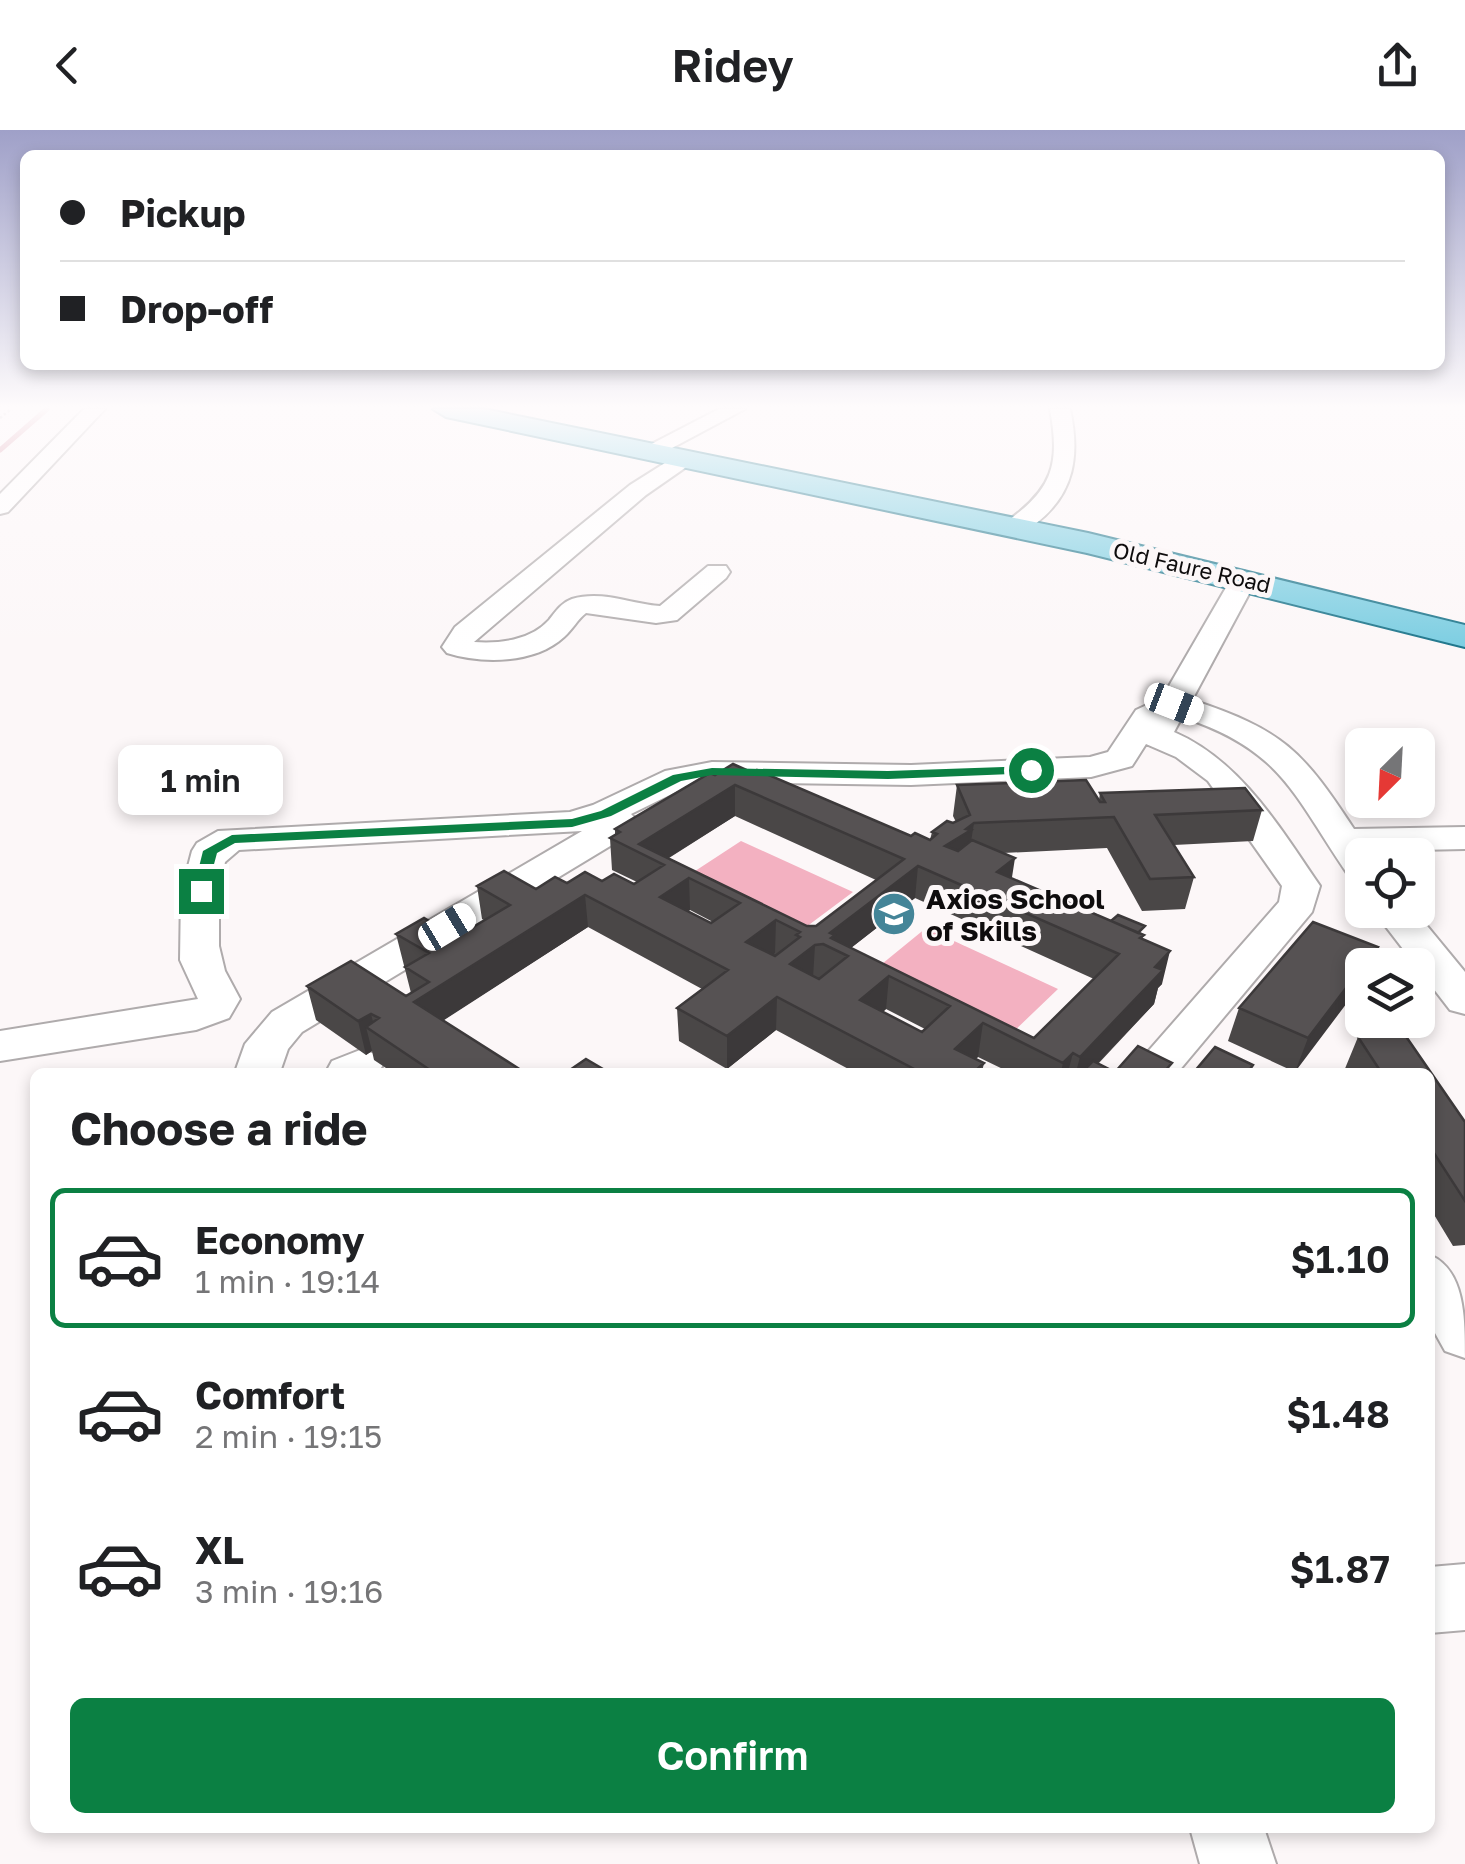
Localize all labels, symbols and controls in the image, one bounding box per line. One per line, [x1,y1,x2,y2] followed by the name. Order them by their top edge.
[40,38,95,93] icon: back
[671,38,794,92] text: Ridey
[1370,38,1425,93] icon: share
[120,190,246,235] text: Pickup
[120,286,273,331] text: Drop-off
[1111,536,1273,598] street label: Old Faure Road
[1141,679,1207,729] car
[1345,728,1435,818] north arrow
[1345,728,1435,1038] map controls
[119,746,284,816] callout: 1 min
[1009,748,1054,793] route start
[160,761,241,799] text: 1 min
[1345,838,1435,928] button: locate
[179,869,224,914] route end
[926,882,1105,947] place label: Axios School of Skills
[871,891,917,937] school or university icon: Axios School of Skills
[414,899,480,955] car
[1345,948,1435,1038] button: layers
[70,1101,368,1155] text: Choose a ride
[75,1213,165,1303] icon: car
[195,1217,364,1262] text: Economy
[1291,1236,1390,1281] text: $1.10
[195,1262,380,1300] text: 1 min · 19:14
[75,1368,165,1458] icon: car
[195,1372,345,1417] text: Comfort
[1286,1391,1390,1436] text: $1.48
[195,1417,382,1455] text: 2 min · 19:15
[75,1523,165,1613] icon: car
[195,1527,244,1572] text: XL
[1290,1546,1390,1591] text: $1.87
[195,1572,383,1610] text: 3 min · 19:16
[70,1698,1395,1813] button: Confirm

